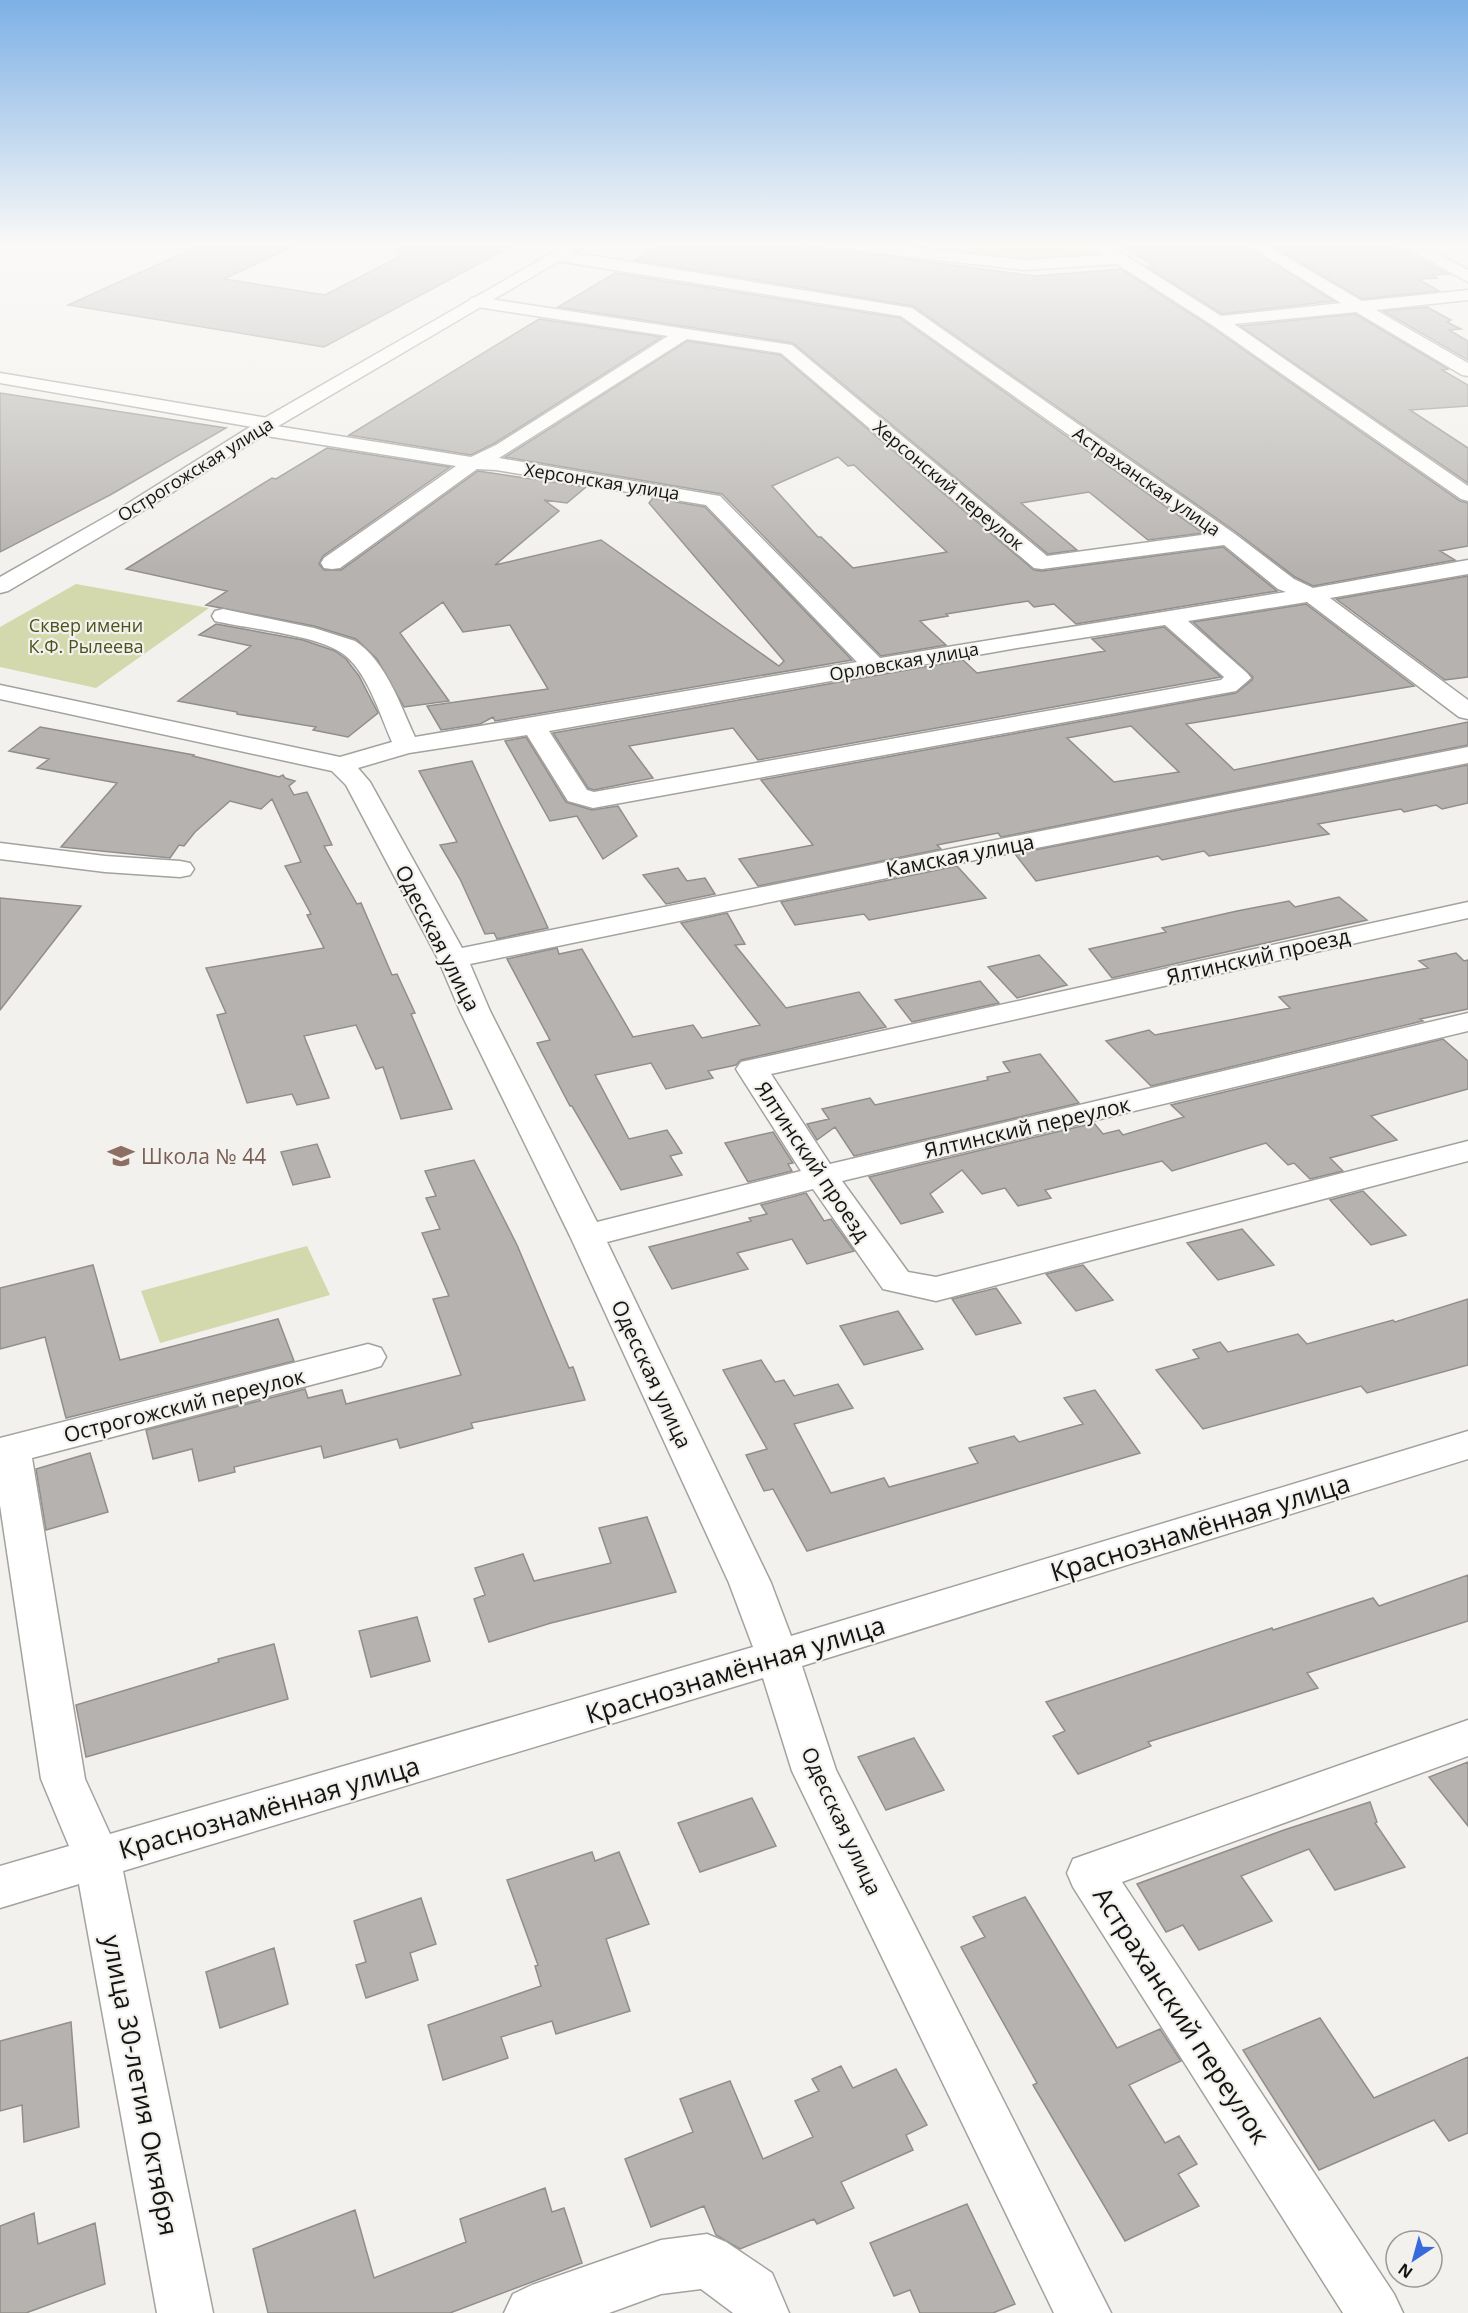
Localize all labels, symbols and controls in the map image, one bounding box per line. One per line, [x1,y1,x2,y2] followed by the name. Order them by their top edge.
[113,411,277,527] street label: Острогожская улица
[869,415,1030,556] street label: Херсонский переулок
[1068,421,1226,541] street label: Астраханская улица
[523,457,681,505] street label: Херсонская улица
[29,613,143,658] park label: Сквер имени К.Ф. Рылеева
[828,636,980,686] street label: Орловская улица
[884,827,1036,883] street label: Камская улица
[389,860,487,1016] street label: Одесская улица
[1164,921,1352,991] street label: Ялтинский проезд
[749,1075,877,1247] street label: Ялтинский проезд
[921,1090,1133,1164] street label: Ялтинский переулок
[106,1141,136,1171] school or university icon: Школа № 44
[141,1142,266,1170] place label: Школа № 44
[605,1295,699,1453] street label: Одесская улица
[61,1361,308,1449] street label: Острогожский переулок
[1046,1464,1354,1590] street label: Краснознамённая улица
[581,1606,889,1732] street label: Краснознамённая улица
[795,1742,889,1900] street label: Одесская улица
[114,1747,424,1867] street label: Краснознамённая улица
[1085,1879,1279,2151] street label: Астраханский переулок
[94,1932,188,2238] street label: улица 30-летия Октября
[1384,2229,1444,2289] north arrow
[1393,2258,1417,2284] text: N

